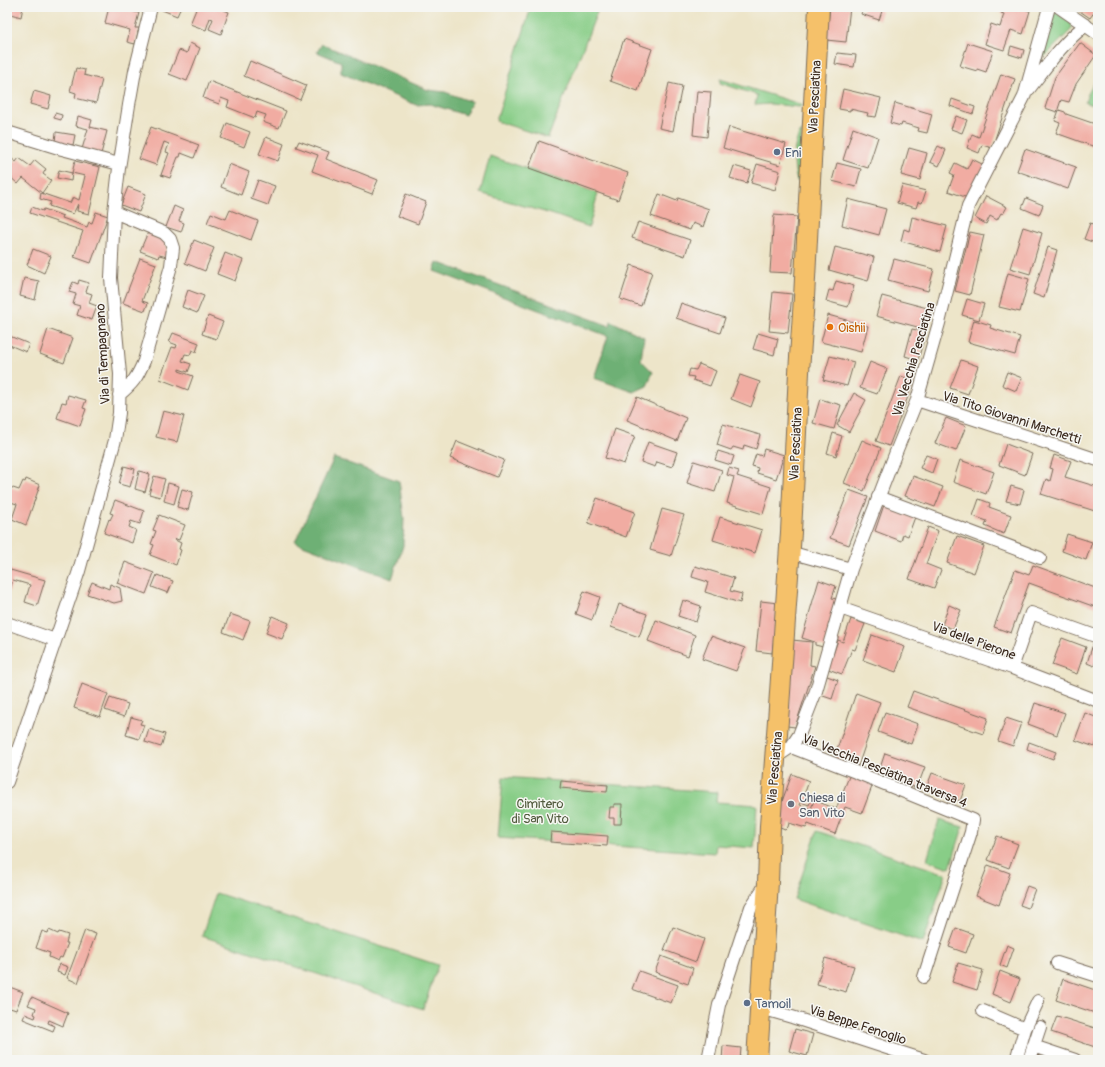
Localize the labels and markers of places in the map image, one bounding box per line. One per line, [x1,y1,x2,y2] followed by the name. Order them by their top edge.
[785,145,801,161] place label: Eni
[772,147,782,157] marker: Eni
[838,320,865,336] place label: Oishii
[825,322,835,332] marker: Oishii
[799,790,845,821] place label: Chiesa di San Vito
[786,799,796,809] marker: Chiesa di San Vito
[755,996,791,1012] place label: Tamoil
[742,998,752,1008] marker: Tamoil

